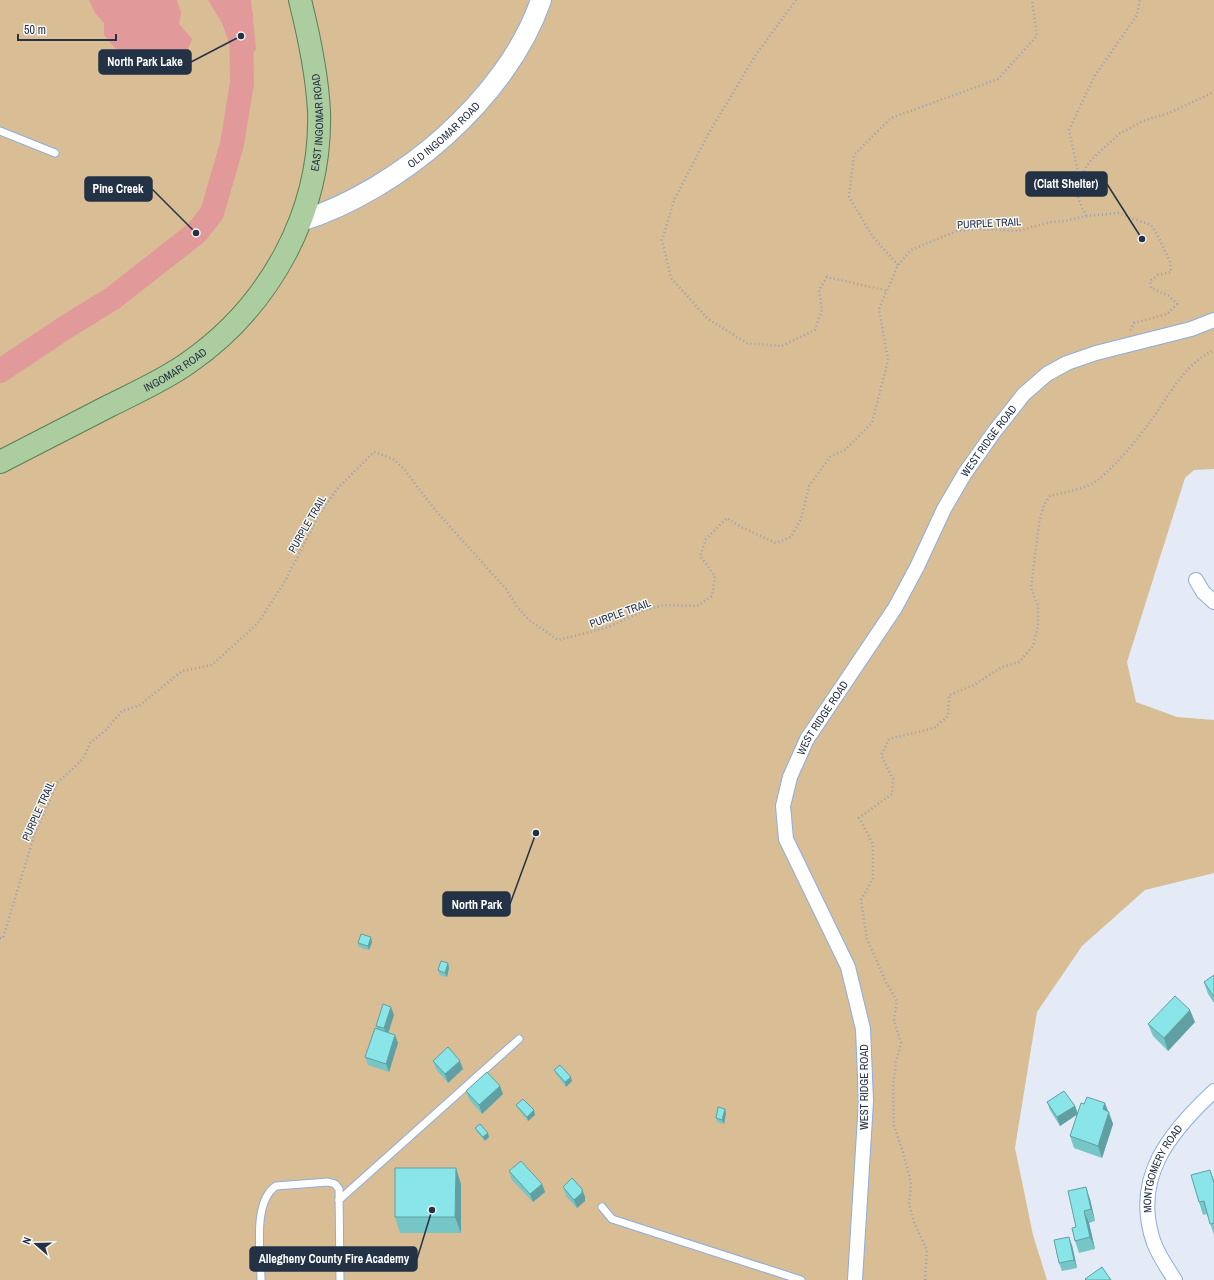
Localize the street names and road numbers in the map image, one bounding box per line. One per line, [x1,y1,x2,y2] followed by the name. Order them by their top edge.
[307,73,326,172] street label: EAST INGOMAR ROAD
[404,99,483,171] street label: OLD INGOMAR ROAD
[957,214,1021,232] street label: PURPLE TRAIL
[141,345,209,395] street label: INGOMAR ROAD
[958,402,1020,479] street label: WEST RIDGE ROAD
[285,493,329,555] street label: PURPLE TRAIL
[588,595,652,631] street label: PURPLE TRAIL
[794,678,851,757] street label: WEST RIDGE ROAD
[19,779,57,843] street label: PURPLE TRAIL
[857,1044,871,1130] street label: WEST RIDGE ROAD
[1140,1122,1185,1213] street label: MONTGOMERY ROAD

